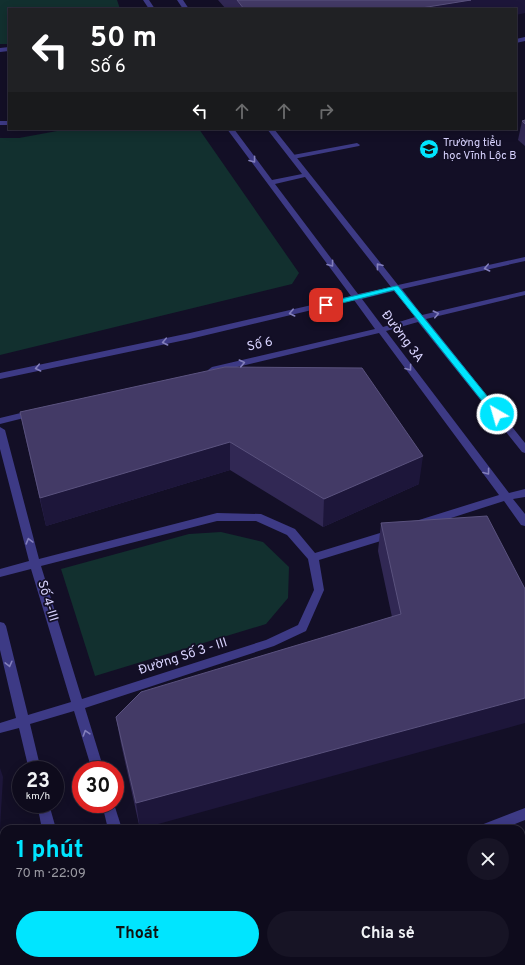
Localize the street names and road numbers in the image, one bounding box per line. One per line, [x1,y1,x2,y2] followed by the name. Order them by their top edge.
[377,308,427,366] street label: Đường 3A
[245,333,274,356] street label: Số 6
[33,578,62,623] street label: Số 4-III
[136,634,229,679] street label: Đường Số 3 - III

